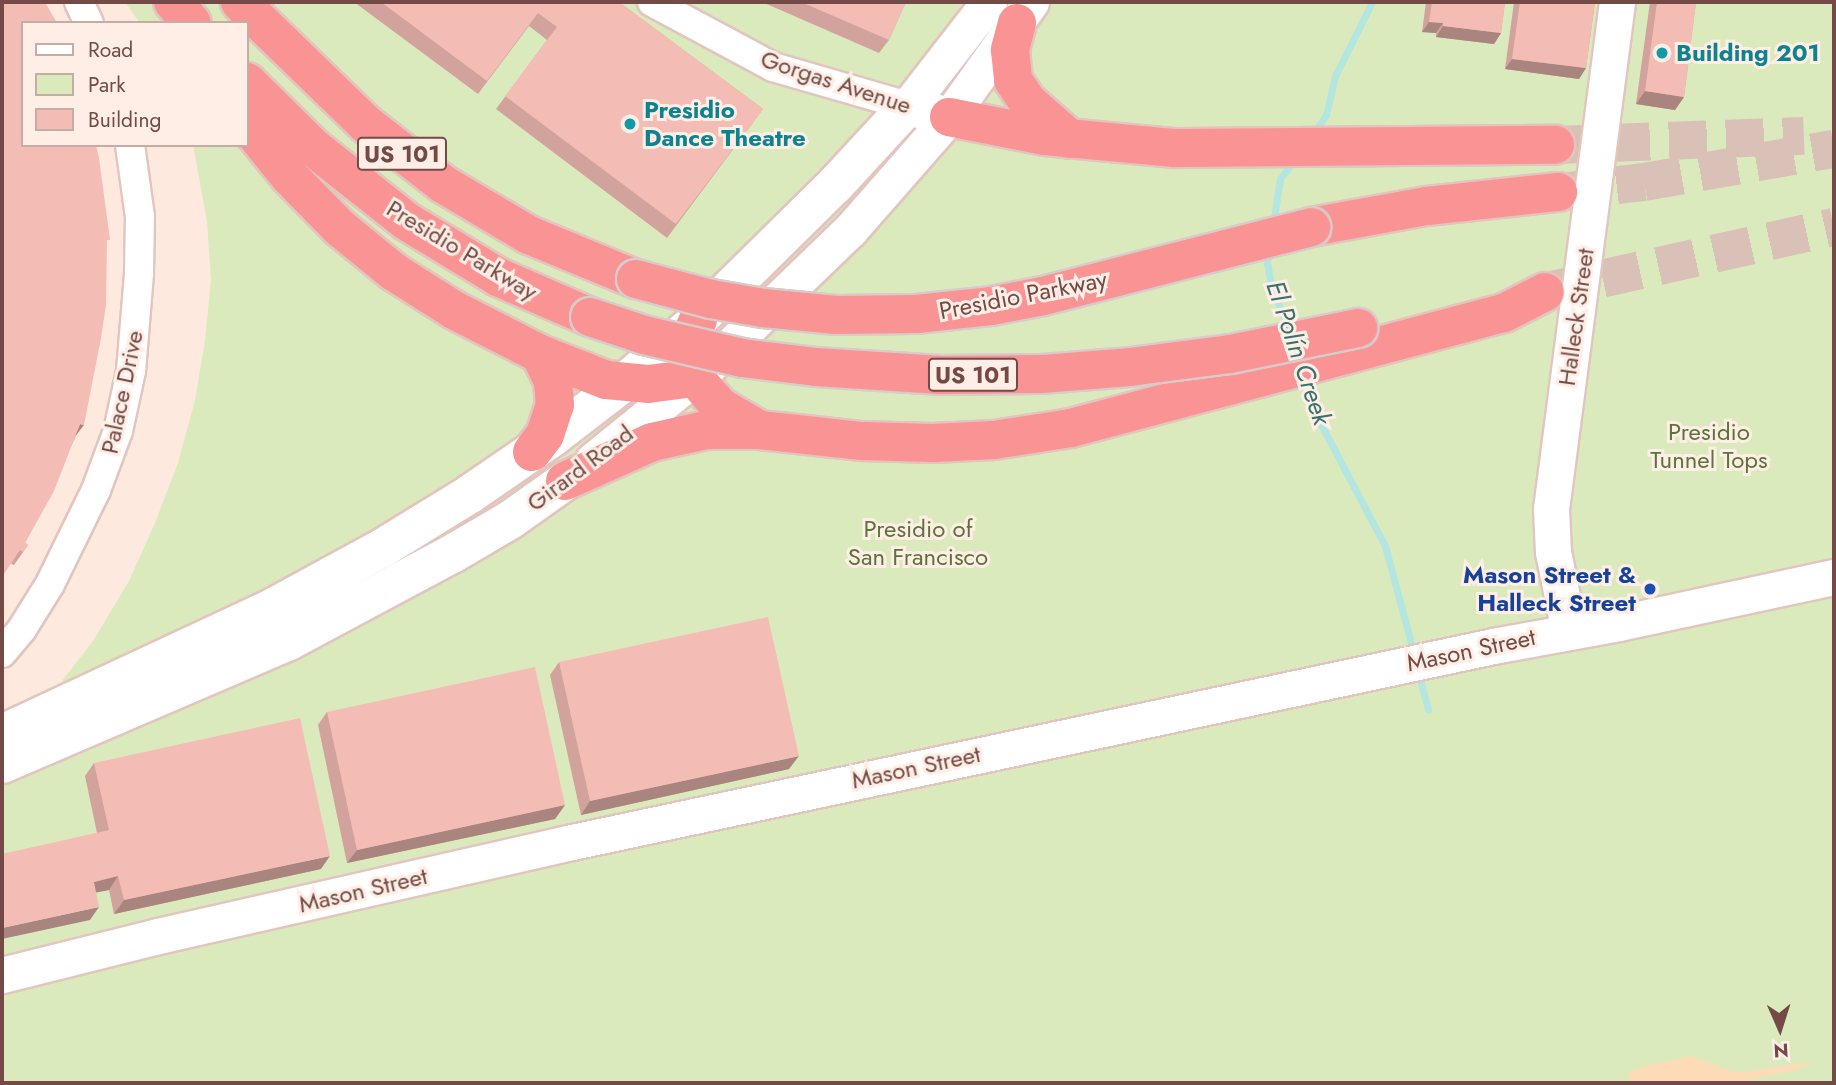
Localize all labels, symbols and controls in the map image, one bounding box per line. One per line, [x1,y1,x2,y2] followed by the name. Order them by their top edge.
[21,21,248,147] legend
[88,35,133,65] text: Road
[1676,39,1820,67] place label: Building 201
[757,44,915,120] street label: Gorgas Avenue
[1654,45,1670,61] marker: Building 201
[88,70,125,100] text: Park
[644,96,806,152] place label: Presidio Dance Theatre
[88,105,161,135] text: Building
[622,116,638,132] marker: Presidio Dance Theatre
[356,134,448,174] road number: US 101
[382,194,542,306] street label: Presidio Parkway
[1552,246,1600,388] street label: Halleck Street
[937,265,1109,325] street label: Presidio Parkway
[1259,277,1337,429] water label: El Polín Creek
[95,328,149,456] street label: Palace Drive
[928,356,1018,394] road number: US 101
[1650,418,1768,474] park label: Presidio Tunnel Tops
[521,419,639,517] street label: Girard Road
[848,515,988,571] park label: Presidio of San Francisco
[1463,561,1636,617] place label: Mason Street & Halleck Street
[1642,581,1658,597] marker: Mason Street & Halleck Street
[1404,622,1538,678] street label: Mason Street
[849,739,983,795] street label: Mason Street
[296,861,430,919] street label: Mason Street
[1745,994,1815,1064] north arrow
[1773,1037,1789,1064] text: N

